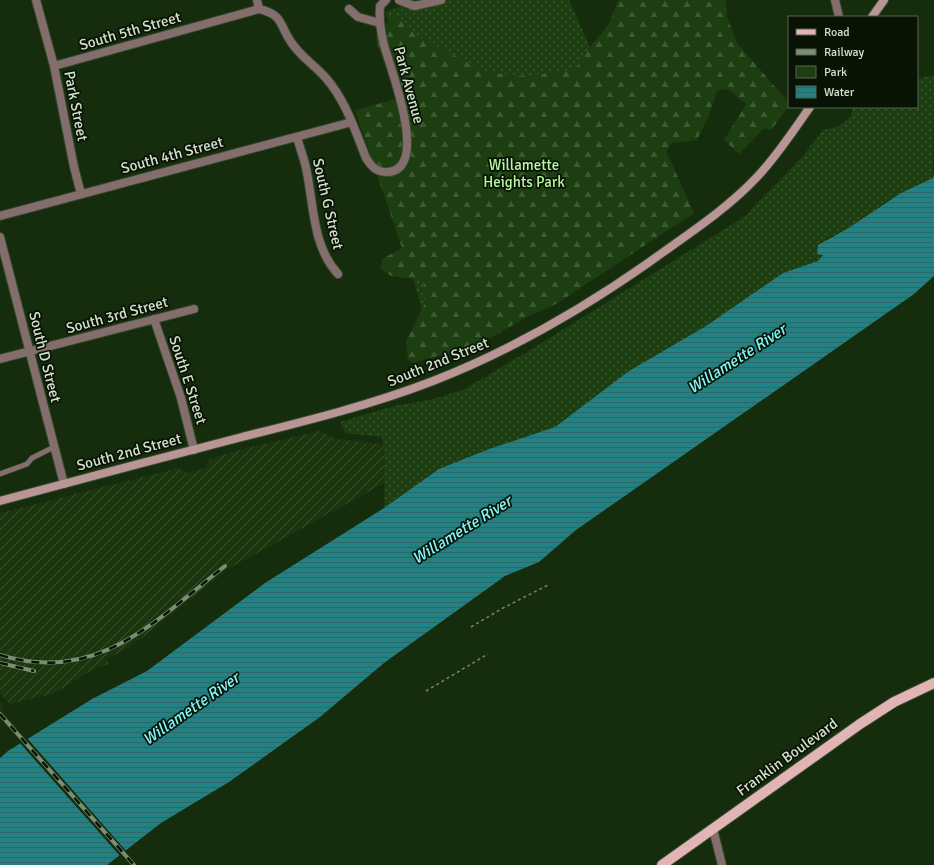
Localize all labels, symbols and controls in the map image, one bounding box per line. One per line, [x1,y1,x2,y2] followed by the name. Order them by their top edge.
[77,8,183,54] street label: South 5th Street
[788,16,918,108] legend
[824,25,850,40] text: Road
[390,44,428,126] street label: Park Avenue
[824,45,864,60] text: Railway
[824,65,847,80] text: Park
[60,69,92,143] street label: Park Street
[824,85,855,100] text: Water
[119,133,225,177] street label: South 4th Street
[483,156,565,191] park label: Willamette Heights Park
[309,157,347,251] street label: South G Street
[64,293,170,337] street label: South 3rd Street
[25,310,65,404] street label: South D Street
[684,319,792,398] water label: Willamette River
[165,333,211,427] street label: South E Street
[385,333,491,391] street label: South 2nd Street
[75,429,183,475] street label: South 2nd Street
[409,490,517,569] water label: Willamette River
[139,667,245,750] water label: Willamette River
[733,714,841,800] street label: Franklin Boulevard

